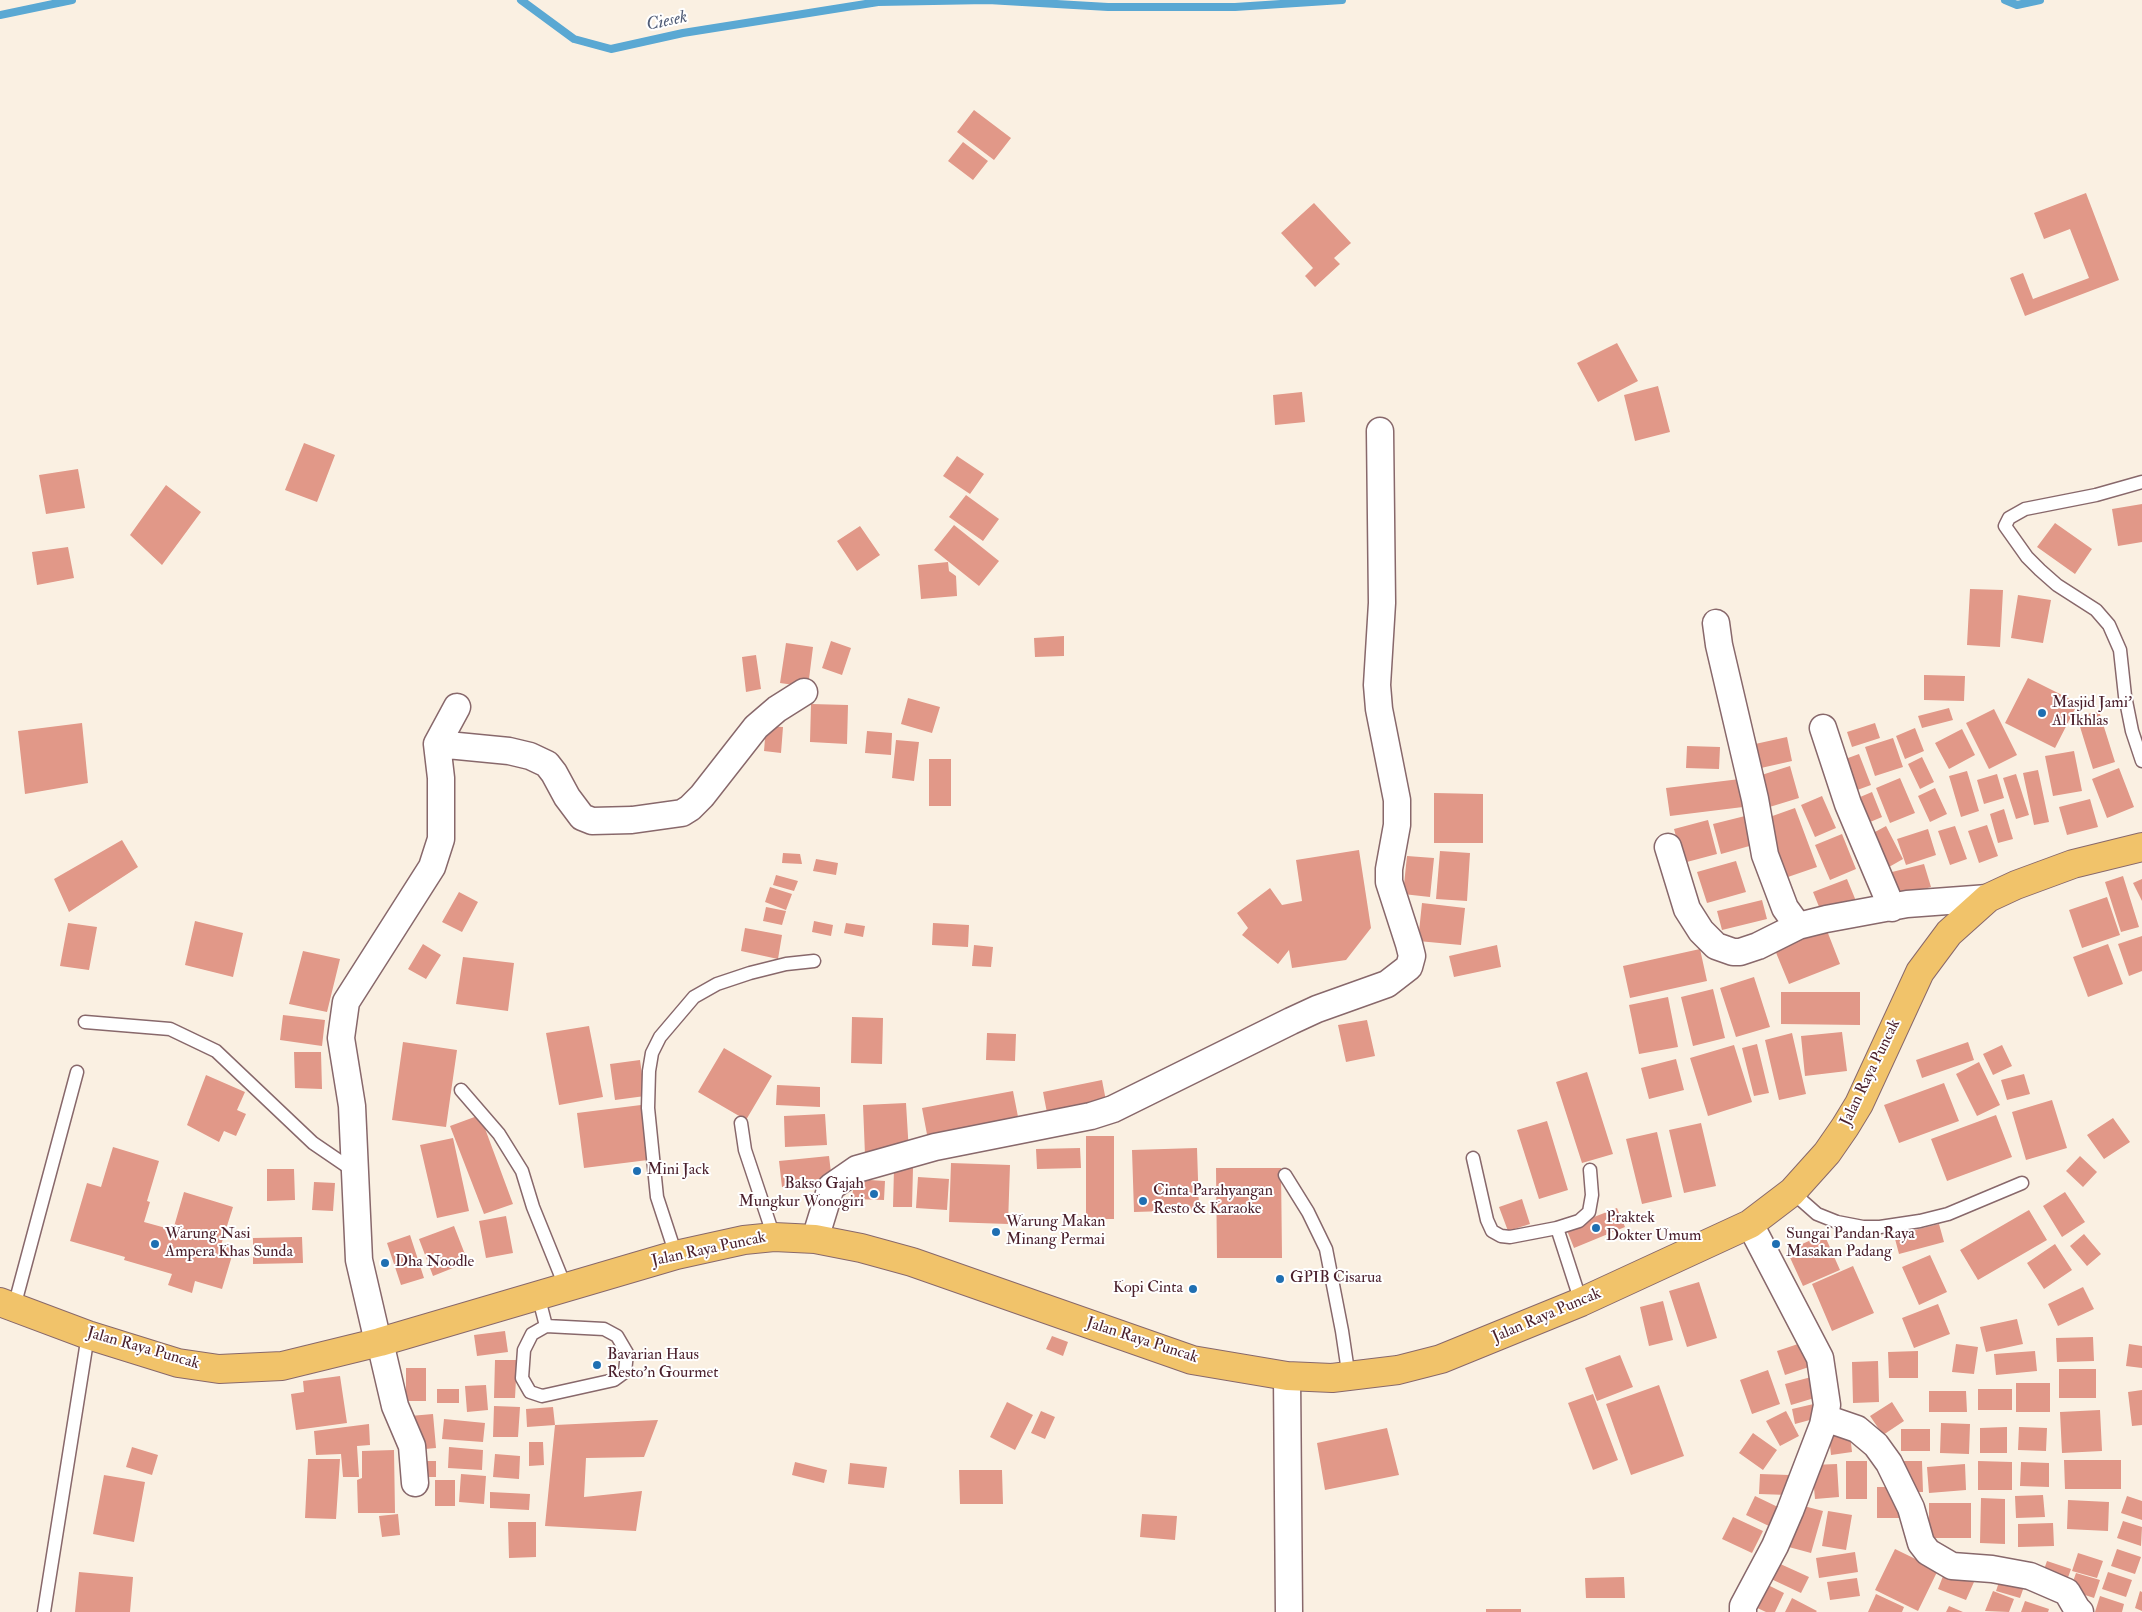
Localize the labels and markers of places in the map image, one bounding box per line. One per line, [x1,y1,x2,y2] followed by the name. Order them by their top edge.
[2052,694,2132,732] place label: Masjid Jami' Al Ikhlas
[2036,707,2048,719] marker: Masjid Jami' Al Ikhlas
[647,1161,709,1181] place label: Mini Jack
[631,1165,643,1177] marker: Mini Jack
[738,1175,864,1213] place label: Bakso Gajah Mungkur Wonogiri
[1153,1182,1273,1220] place label: Cinta Parahyangan Resto & Karaoke
[868,1188,880,1200] marker: Bakso Gajah Mungkur Wonogiri
[1137,1195,1149,1207] marker: Cinta Parahyangan Resto & Karaoke
[1606,1209,1701,1247] place label: Praktek Dokter Umum
[1006,1213,1105,1251] place label: Warung Makan Minang Permai
[1590,1222,1602,1234] marker: Praktek Dokter Umum
[165,1225,293,1263] place label: Warung Nasi Ampera Khas Sunda
[1786,1225,1915,1263] place label: Sungai Pandan Raya Masakan Padang
[990,1226,1002,1238] marker: Warung Makan Minang Permai
[149,1238,161,1250] marker: Warung Nasi Ampera Khas Sunda
[1770,1238,1782,1250] marker: Sungai Pandan Raya Masakan Padang
[395,1253,474,1273] place label: Dha Noodle
[379,1257,391,1269] marker: Dha Noodle
[1290,1269,1382,1289] place label: GPIB Cisarua
[1274,1273,1286,1285] marker: GPIB Cisarua
[1113,1279,1183,1299] place label: Kopi Cinta
[1187,1283,1199,1295] marker: Kopi Cinta
[607,1346,718,1384] place label: Bavarian Haus Resto'n Gourmet
[591,1359,603,1371] marker: Bavarian Haus Resto'n Gourmet

